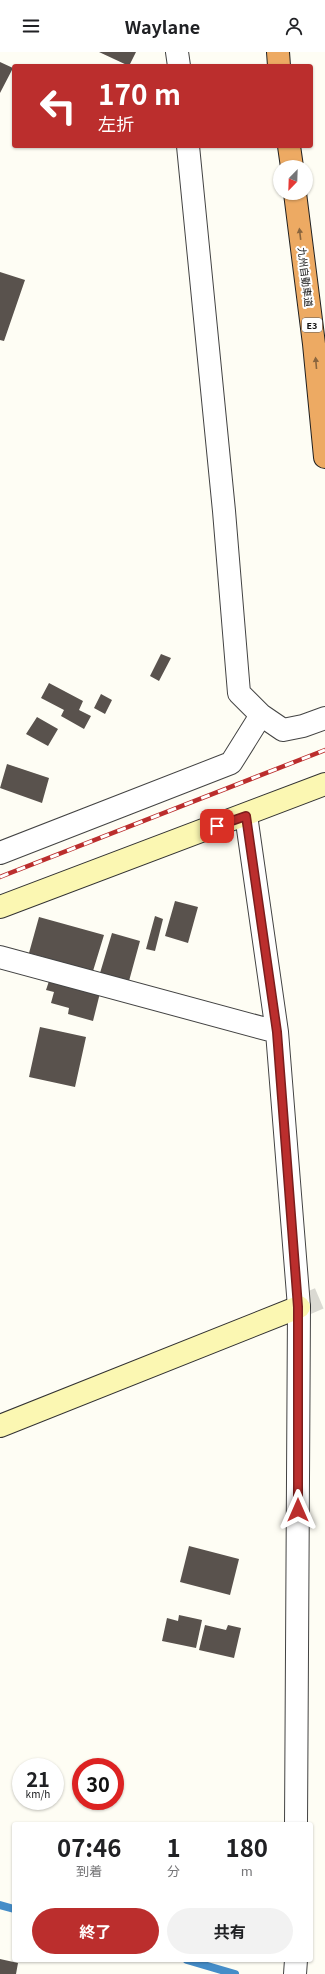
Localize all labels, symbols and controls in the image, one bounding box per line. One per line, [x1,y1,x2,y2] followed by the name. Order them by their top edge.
[125,13,200,39] text: Waylane
[20,15,42,37] icon: menu
[283,15,305,37] icon: person
[98,73,181,113] text: 170 m
[32,80,84,132] icon: left
[98,110,134,136] text: 左折
[273,160,313,200] north arrow
[273,160,313,200] map controls
[297,228,304,240] one-way arrow
[295,246,317,308] street label: 九州自動車道
[302,318,322,332] road number: E3
[313,357,319,369] one-way arrow
[200,809,234,843] pin
[206,815,228,837] icon: arrive
[277,1489,319,1531] position arrow
[72,1758,124,1810] speed limit sign: 30
[26,1764,50,1793] text: 21
[26,1786,50,1801] text: km/h
[57,1829,121,1864] text: 07:46
[166,1829,181,1864] text: 1
[226,1829,268,1864] text: 180
[76,1861,102,1880] text: 到着
[167,1861,180,1880] text: 分
[241,1861,253,1880] text: m
[32,1908,159,1954] button: 終了
[167,1908,293,1954] button: 共有

